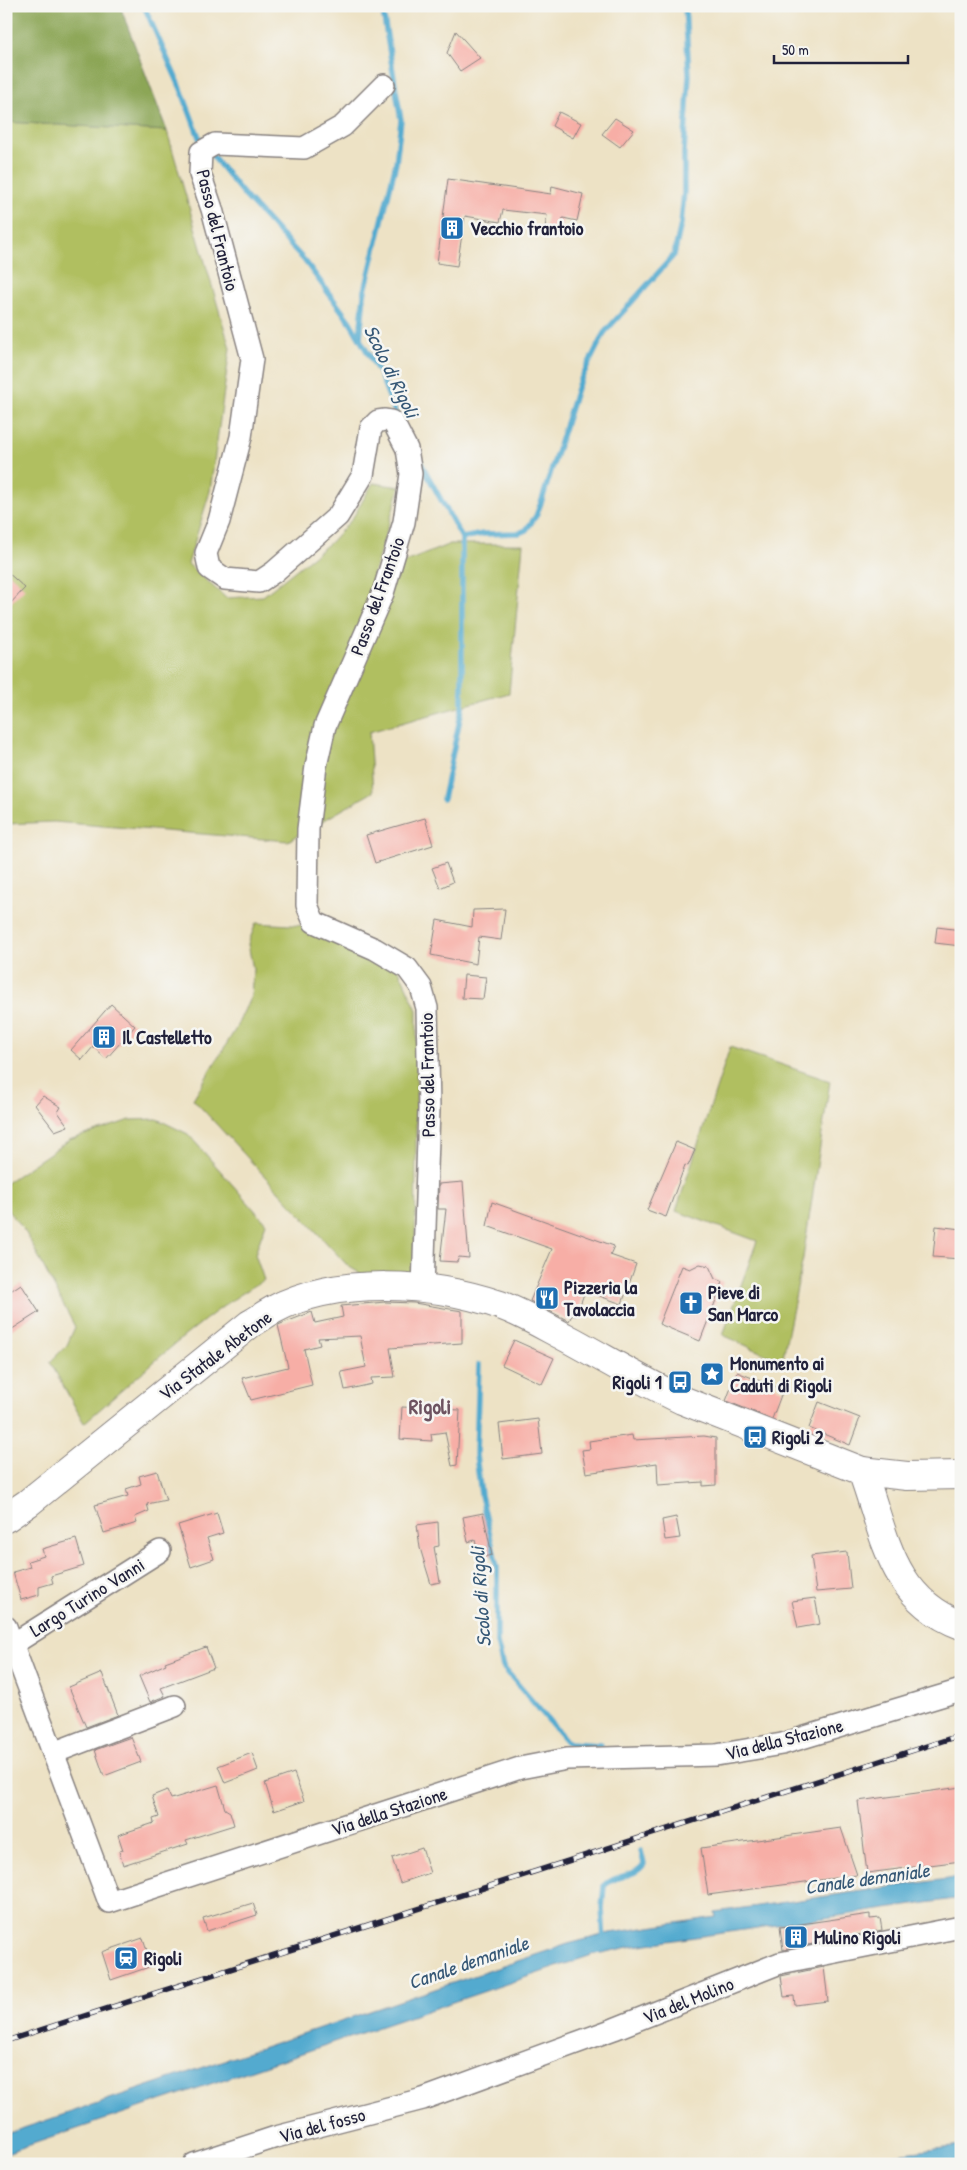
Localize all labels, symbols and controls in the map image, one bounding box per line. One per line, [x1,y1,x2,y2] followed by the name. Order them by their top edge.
[774,32,908,64] scale bar
[782,39,809,60] text: 50 m
[190,167,246,294] street label: Passo del Frantoio
[439,215,465,241] building icon: Vecchio frantoio
[470,215,584,241] place label: Vecchio frantoio
[357,320,427,425] water label: Scolo di Rigoli
[344,533,411,659] street label: Passo del Frantoio
[413,1012,441,1137] street label: Passo del Frantoio
[91,1024,117,1050] building icon: Il Castelletto
[122,1024,212,1050] place label: Il Castelletto
[563,1274,638,1322] place label: Pizzeria la Tavolaccia
[708,1279,779,1327] place label: Pieve di San Marco
[534,1285,560,1311] restaurant icon: Pizzeria la Tavolaccia
[678,1290,704,1316] church icon: Pieve di San Marco
[153,1304,277,1406] street label: Via Statale Abetone
[730,1350,832,1399] place label: Monumento ai Caduti di Rigoli
[699,1361,725,1387] place icon: Monumento ai Caduti di Rigoli
[612,1369,662,1396] place label: Rigoli 1
[667,1369,693,1395] bus stop icon: Rigoli 1
[409,1392,451,1422] district label: Rigoli
[742,1424,768,1450] bus stop icon: Rigoli 2
[772,1424,824,1451] place label: Rigoli 2
[463,1544,498,1648] water label: Scolo di Rigoli
[25,1551,149,1643] street label: Largo Turino Vanni
[722,1712,846,1766] street label: Via della Stazione
[328,1780,451,1842] street label: Via della Stazione
[803,1856,932,1900] water label: Canale demaniale
[783,1924,809,1950] building icon: Mulino Rigoli
[814,1924,901,1951] place label: Mulino Rigoli
[404,1928,533,1995] water label: Canale demaniale
[113,1945,139,1971] station icon: Rigoli
[144,1945,182,1972] place label: Rigoli
[639,1970,738,2030] street label: Via del Molino
[276,2101,368,2149] street label: Via del fosso

